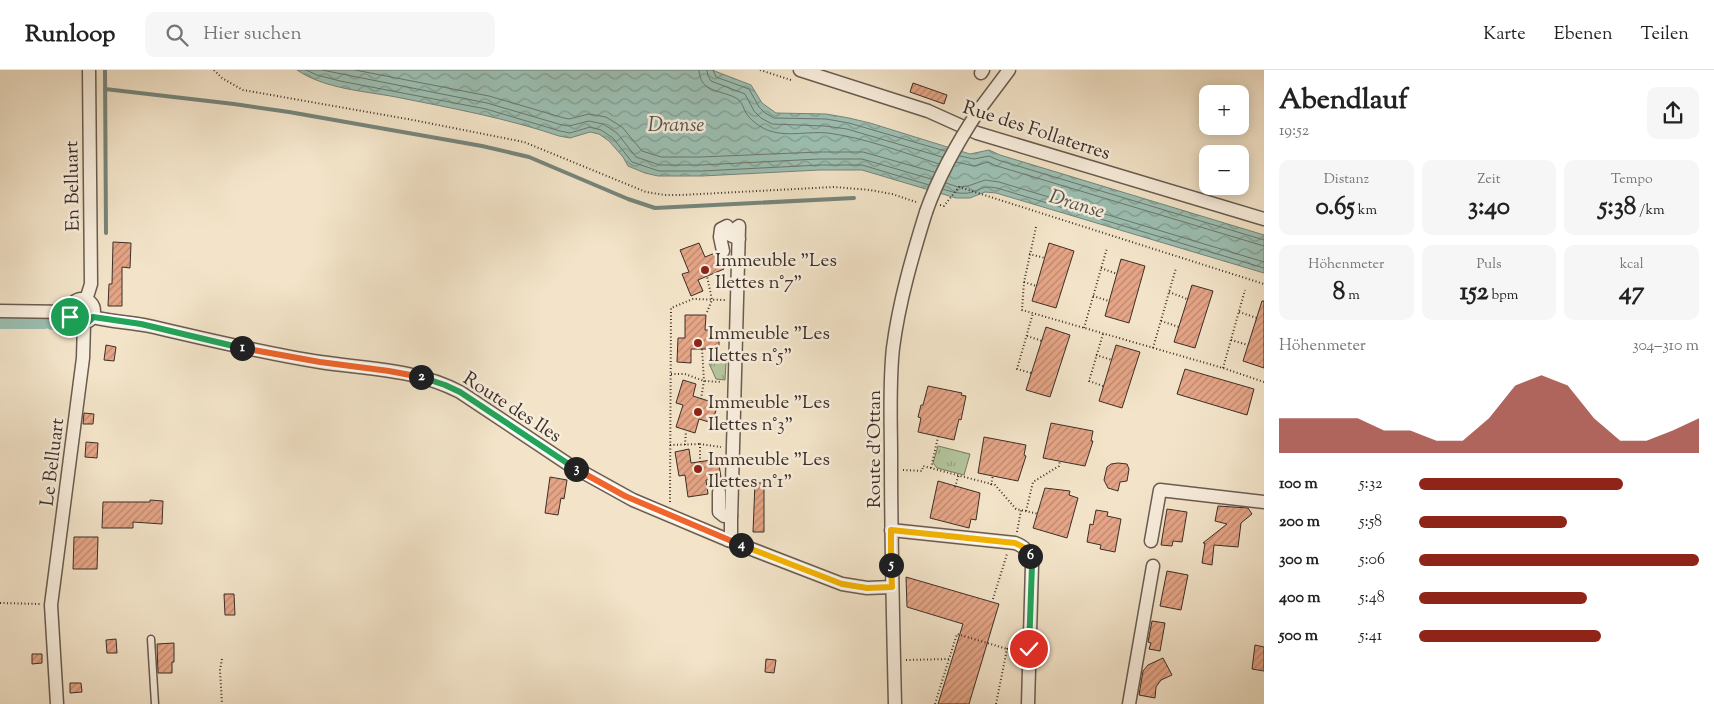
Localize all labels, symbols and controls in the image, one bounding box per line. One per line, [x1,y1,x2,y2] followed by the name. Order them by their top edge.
[145,12,495,57] search box
[25,18,115,52] text: Runloop
[163,21,191,49] icon: search
[203,21,302,48] text: Hier suchen
[1483,22,1526,48] text: Karte
[1554,22,1613,48] text: Ebenen
[1641,22,1689,48] text: Teilen
[1279,81,1408,121] text: Abendlauf
[1199,85,1249,195] map controls
[1199,85,1249,135] button: +
[1647,87,1699,139] button: share
[959,95,1113,168] street label: Rue des Follaterres
[648,112,704,141] water label: Dranse
[1279,120,1309,143] text: 19:52
[59,140,88,232] street label: En Belluart
[1199,145,1249,195] button: −
[1324,170,1369,190] text: Distanz
[1477,170,1501,190] text: Zeit
[1611,170,1653,190] text: Tempo
[1045,183,1108,228] water label: Dranse
[1316,190,1355,226] text: 0.65
[1468,190,1510,226] text: 3:40
[1599,190,1636,226] text: 5:38
[1355,201,1377,221] text: km
[1636,201,1665,221] text: /km
[715,248,837,297] place label: Immeuble "Les Ilettes n°7"
[1308,255,1384,275] text: Höhenmeter
[1476,255,1502,275] text: Puls
[1620,255,1644,275] text: kcal
[699,264,711,276] marker: Immeuble "Les Ilettes n°7"
[1333,275,1345,311] text: 8
[1460,275,1488,311] text: 152
[1619,275,1644,311] text: 47
[1345,286,1360,306] text: m
[1488,286,1518,306] text: bpm
[49,296,91,338] pin
[56,303,84,331] icon: arrive
[708,321,830,370] place label: Immeuble "Les Ilettes n°5"
[1279,335,1366,358] text: Höhenmeter
[1632,335,1699,358] text: 304–310 m
[230,336,254,360] pin: 1
[692,337,704,349] marker: Immeuble "Les Ilettes n°5"
[240,338,245,358] text: 1
[408,364,434,390] pin: 2
[457,366,566,450] street label: Route des Iles
[418,367,425,387] text: 2
[708,390,830,439] place label: Immeuble "Les Ilettes n°3"
[862,390,889,508] street label: Route d'Ottan
[692,406,704,418] marker: Immeuble "Les Ilettes n°3"
[35,416,72,508] street label: Le Belluart
[708,447,830,496] place label: Immeuble "Les Ilettes n°1"
[564,456,588,482] pin: 3
[574,459,579,479] text: 3
[692,463,704,475] marker: Immeuble "Les Ilettes n°1"
[1279,473,1318,496] text: 100 m
[1359,473,1383,496] text: 5:32
[1279,511,1320,534] text: 200 m
[1359,511,1382,534] text: 5:58
[728,532,754,558] pin: 4
[738,535,745,555] text: 4
[1018,544,1042,568] pin: 6
[1027,546,1034,566] text: 6
[1279,549,1319,572] text: 300 m
[1359,549,1385,572] text: 5:06
[878,552,904,578] pin: 5
[889,555,894,575] text: 5
[1279,587,1321,610] text: 400 m
[1359,587,1385,610] text: 5:48
[1279,625,1318,648] text: 500 m
[1359,625,1382,648] text: 5:41
[1008,628,1050,670] pin
[1015,635,1043,663] icon: check

